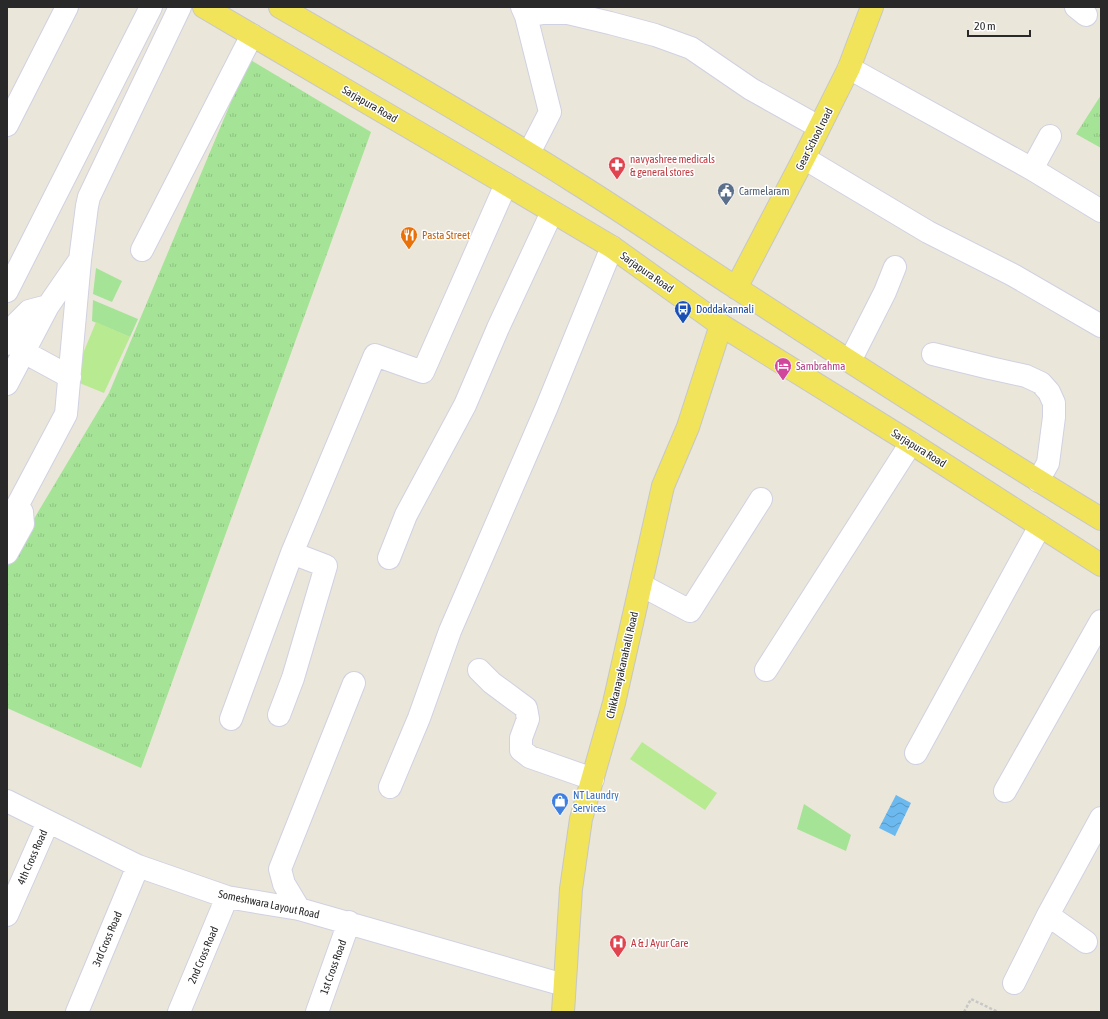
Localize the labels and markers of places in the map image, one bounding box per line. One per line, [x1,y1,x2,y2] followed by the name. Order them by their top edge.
[630,153,715,178] place label: navyashree medicals & general stores
[607,155,627,180] pharmacy icon: navyashree medicals & general stores
[716,181,736,206] public building icon: Carmelaram
[739,185,789,197] place label: Carmelaram
[399,225,419,250] restaurant icon: Pasta Street
[422,229,470,241] place label: Pasta Street
[673,299,693,324] bus stop icon: Doddakannali
[696,303,754,315] place label: Doddakannali
[773,356,793,381] hotel icon: Sambrahma
[796,360,845,372] place label: Sambrahma
[573,789,619,814] place label: NT Laundry Services
[550,791,570,816] shop icon: NT Laundry Services
[608,933,628,958] hospital icon: A & J Ayur Care
[631,937,688,949] place label: A & J Ayur Care

